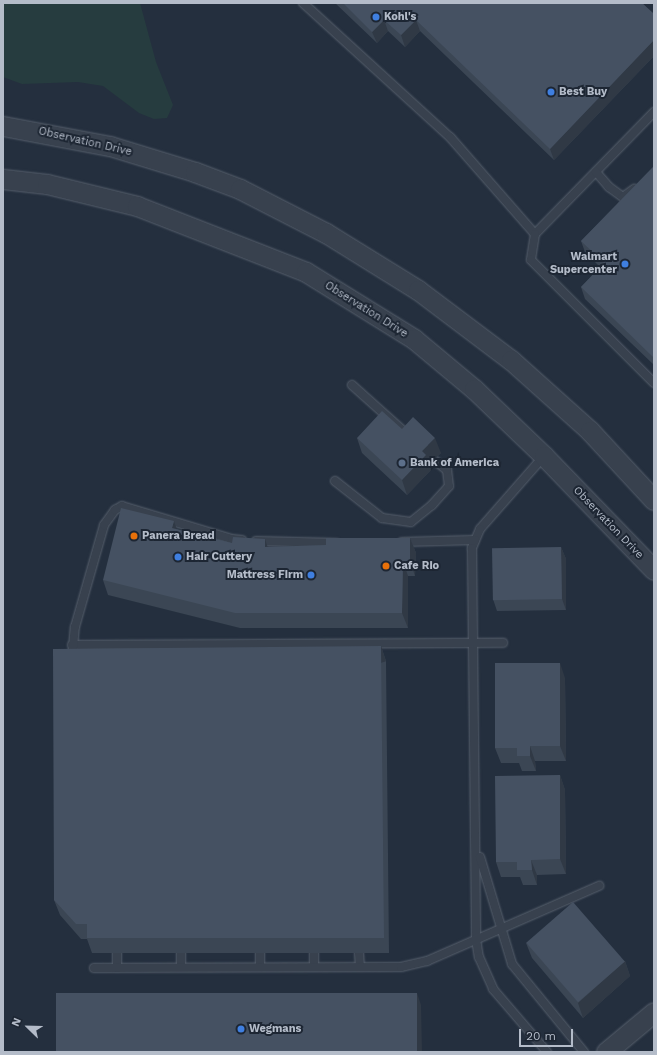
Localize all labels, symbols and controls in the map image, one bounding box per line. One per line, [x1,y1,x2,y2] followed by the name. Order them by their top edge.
[384,10,416,24] place label: Kohl's
[371,12,381,22] marker: Kohl's
[559,85,607,99] place label: Best Buy
[546,87,556,97] marker: Best Buy
[37,125,133,159] street label: Observation Drive
[550,251,617,277] place label: Walmart Supercenter
[620,259,630,269] marker: Walmart Supercenter
[322,279,410,341] street label: Observation Drive
[410,456,500,470] place label: Bank of America
[397,458,407,468] marker: Bank of America
[570,484,646,562] street label: Observation Drive
[142,529,215,543] place label: Panera Bread
[129,531,139,541] marker: Panera Bread
[186,550,252,564] place label: Hair Cuttery
[173,552,183,562] marker: Hair Cuttery
[394,559,439,573] place label: Cafe Rio
[381,561,391,571] marker: Cafe Rio
[227,568,303,582] place label: Mattress Firm
[306,570,316,580] marker: Mattress Firm
[8,1007,48,1047] north arrow
[9,1016,24,1028] text: N
[521,1021,575,1047] scale bar
[249,1022,301,1036] place label: Wegmans
[236,1024,246,1034] marker: Wegmans
[526,1029,556,1043] text: 20 m

